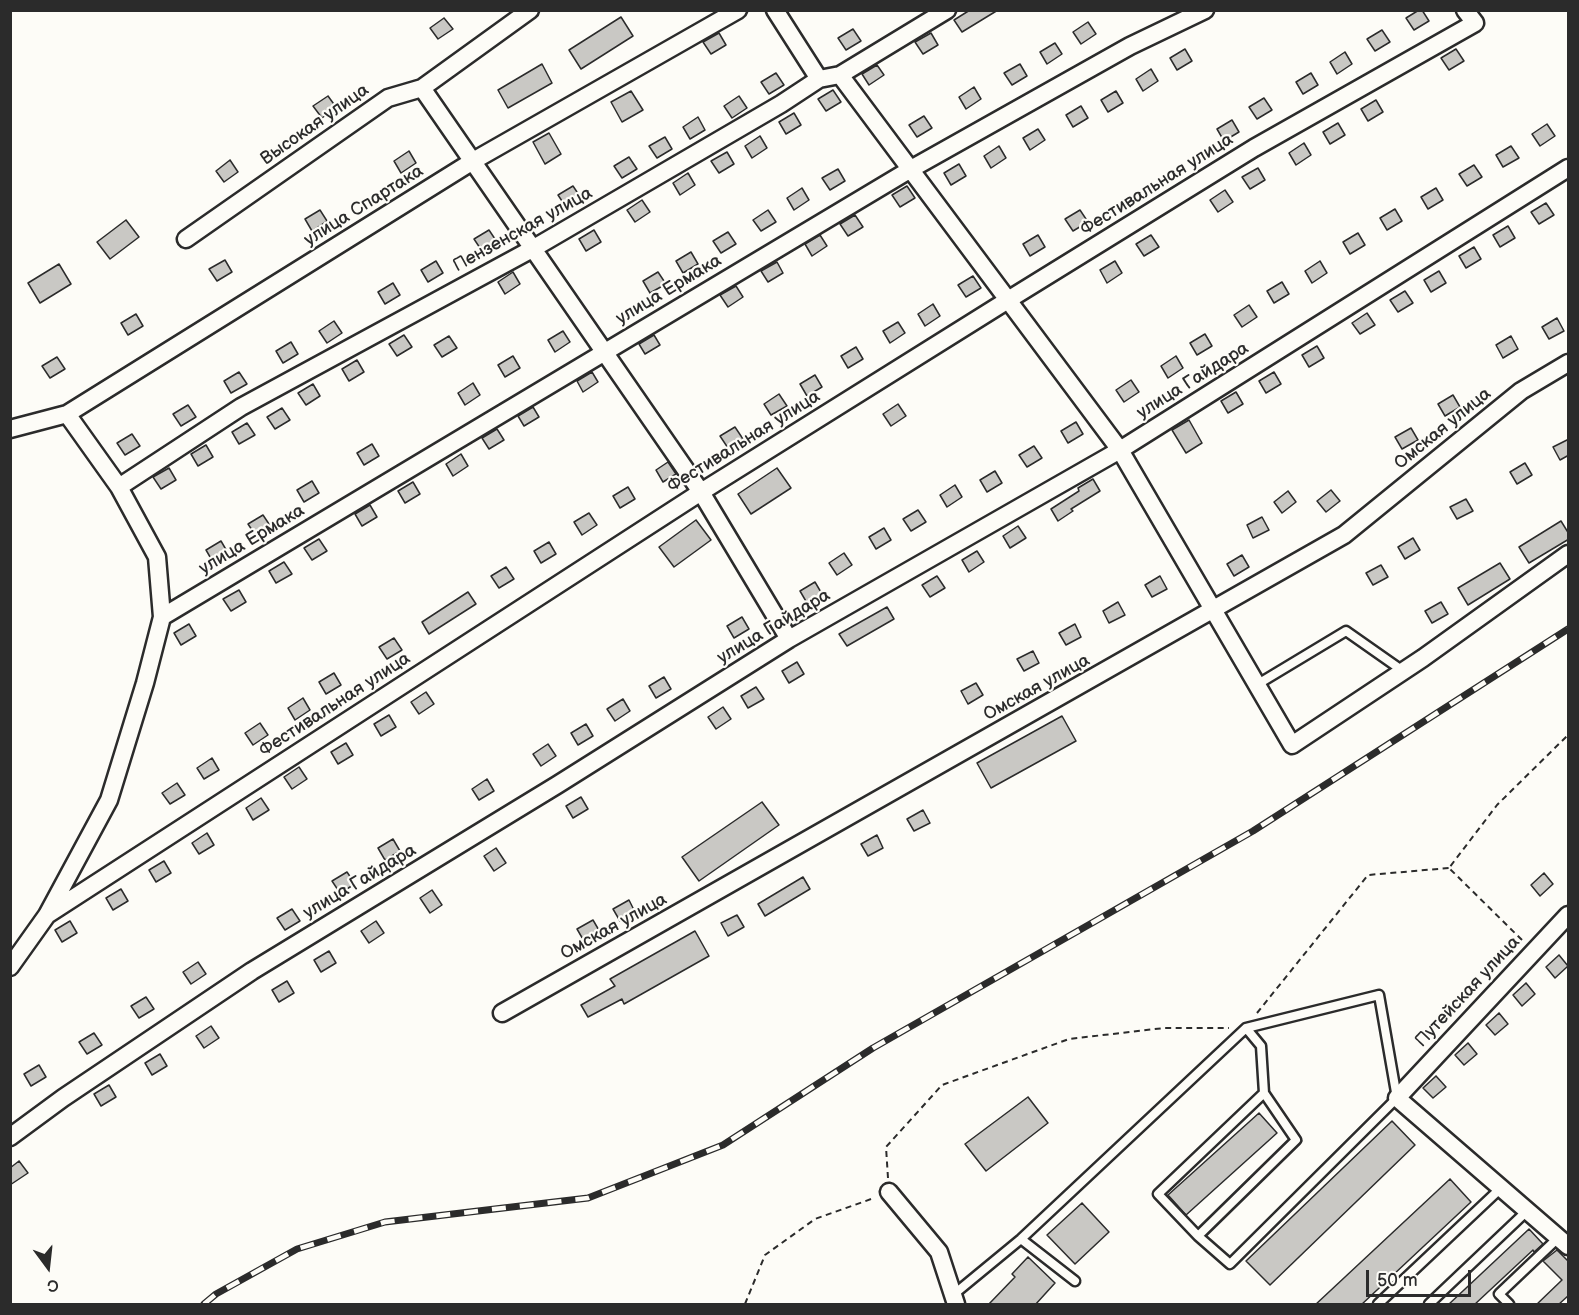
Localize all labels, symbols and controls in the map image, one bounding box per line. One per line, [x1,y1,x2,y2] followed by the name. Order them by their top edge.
[257,80,373,170] street label: Высокая улица
[1077,129,1237,241] street label: Фестивальная улица
[300,161,428,251] street label: улица Спартака
[450,183,596,277] street label: Пензенская улица
[612,250,726,330] street label: улица Ермака
[1133,338,1253,424] street label: улица Гайдара
[1390,383,1496,475] street label: Омская улица
[664,386,824,498] street label: Фестивальная улица
[195,500,309,580] street label: улица Ермака
[714,585,834,669] street label: улица Гайдара
[255,648,415,762] street label: Фестивальная улица
[980,650,1094,726] street label: Омская улица
[300,840,420,924] street label: улица Гайдара
[557,889,671,965] street label: Омская улица
[1411,932,1525,1052] street label: Путейская улица
[18,1237,78,1297] north arrow
[1369,1258,1474,1296] scale bar
[1377,1270,1418,1291] text: 50 m
[45,1274,61,1295] text: С

